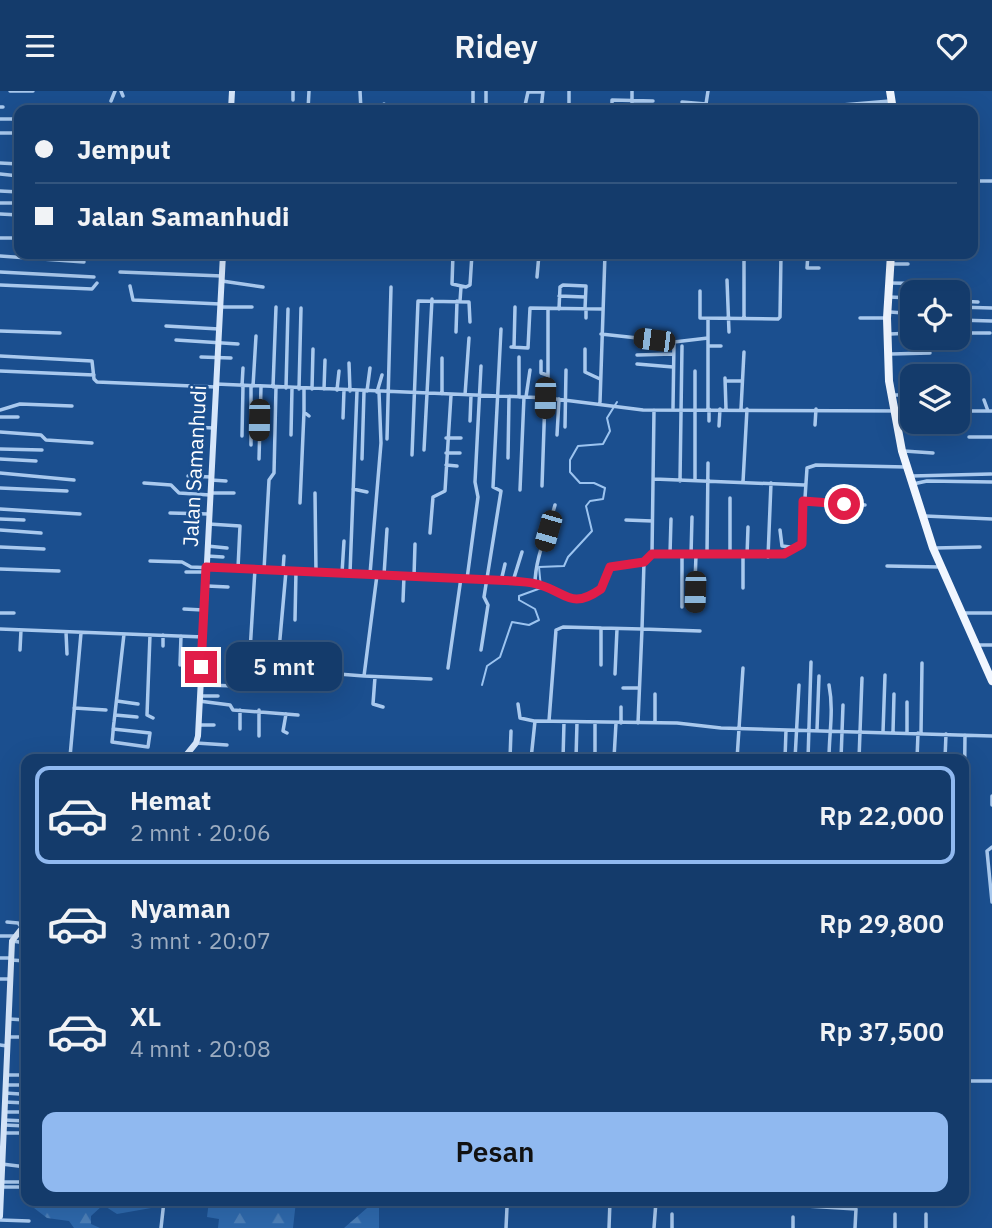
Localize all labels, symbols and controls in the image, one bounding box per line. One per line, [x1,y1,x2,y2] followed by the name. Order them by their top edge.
[454,25,538,67] text: Ridey
[21,27,59,65] icon: menu
[933,27,971,65] icon: heart
[77,132,171,166] text: Jemput
[77,199,289,233] text: Jalan Samanhudi
[900,280,970,434] map controls
[900,280,970,350] button: locate
[632,327,677,353] car
[900,364,970,434] button: layers
[535,377,556,419] car
[176,384,212,548] street label: Jalan Samanhudi
[249,399,270,441] car
[828,488,860,520] route start
[533,508,564,554] car
[684,571,707,613] car
[226,643,341,691] callout: 5 mnt
[185,651,217,683] route end
[253,651,315,681] text: 5 mnt
[130,783,211,817] text: Hemat
[46,784,109,847] icon: car
[819,798,944,832] text: Rp 22,000
[130,817,271,847] text: 2 mnt · 20:06
[130,891,231,925] text: Nyaman
[46,892,109,955] icon: car
[819,906,944,940] text: Rp 29,800
[130,925,271,955] text: 3 mnt · 20:07
[130,999,161,1033] text: XL
[46,1000,109,1063] icon: car
[819,1014,944,1048] text: Rp 37,500
[130,1033,271,1063] text: 4 mnt · 20:08
[42,1112,948,1192] button: Pesan

